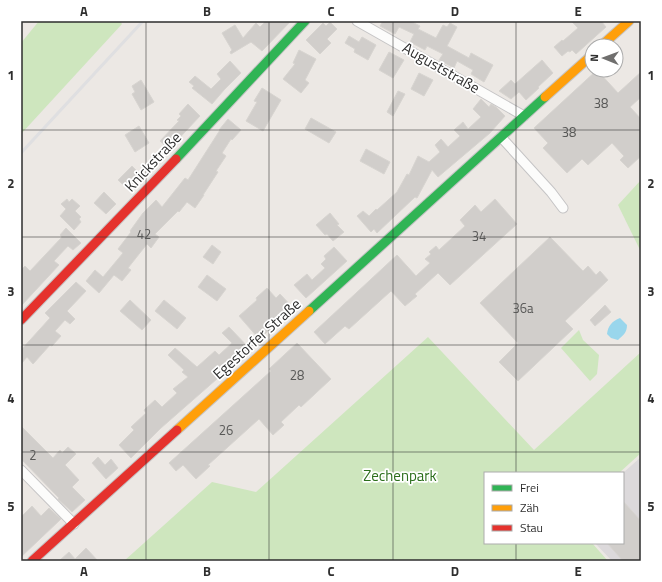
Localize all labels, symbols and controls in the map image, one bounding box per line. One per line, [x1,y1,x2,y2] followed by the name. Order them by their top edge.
[80,1,88,21] text: A
[203,1,211,21] text: B
[327,1,335,21] text: C
[451,1,459,21] text: D
[574,1,582,21] text: E
[398,36,484,99] street label: Auguststraße
[584,38,624,78] north arrow
[586,54,602,62] text: N
[7,65,15,85] text: 1
[647,65,655,85] text: 1
[594,93,608,113] house number: 38
[562,122,576,142] house number: 38
[119,127,187,197] street label: Knickstraße
[7,173,15,193] text: 2
[647,173,655,193] text: 2
[137,224,151,244] house number: 42
[472,226,486,246] house number: 34
[7,281,15,301] text: 3
[647,281,655,301] text: 3
[207,293,306,385] street label: Egestorfer Straße
[512,298,534,318] house number: 36a
[290,365,304,385] house number: 28
[7,388,15,408] text: 4
[647,388,655,408] text: 4
[219,420,233,440] house number: 26
[29,445,37,465] house number: 2
[363,464,437,487] park label: Zechenpark
[484,472,624,544] legend
[520,478,539,497] text: Frei
[7,496,15,516] text: 5
[647,496,655,516] text: 5
[520,498,539,517] text: Zäh
[520,518,543,537] text: Stau
[80,561,88,581] text: A
[203,561,211,581] text: B
[327,561,335,581] text: C
[451,561,459,581] text: D
[574,561,582,581] text: E

